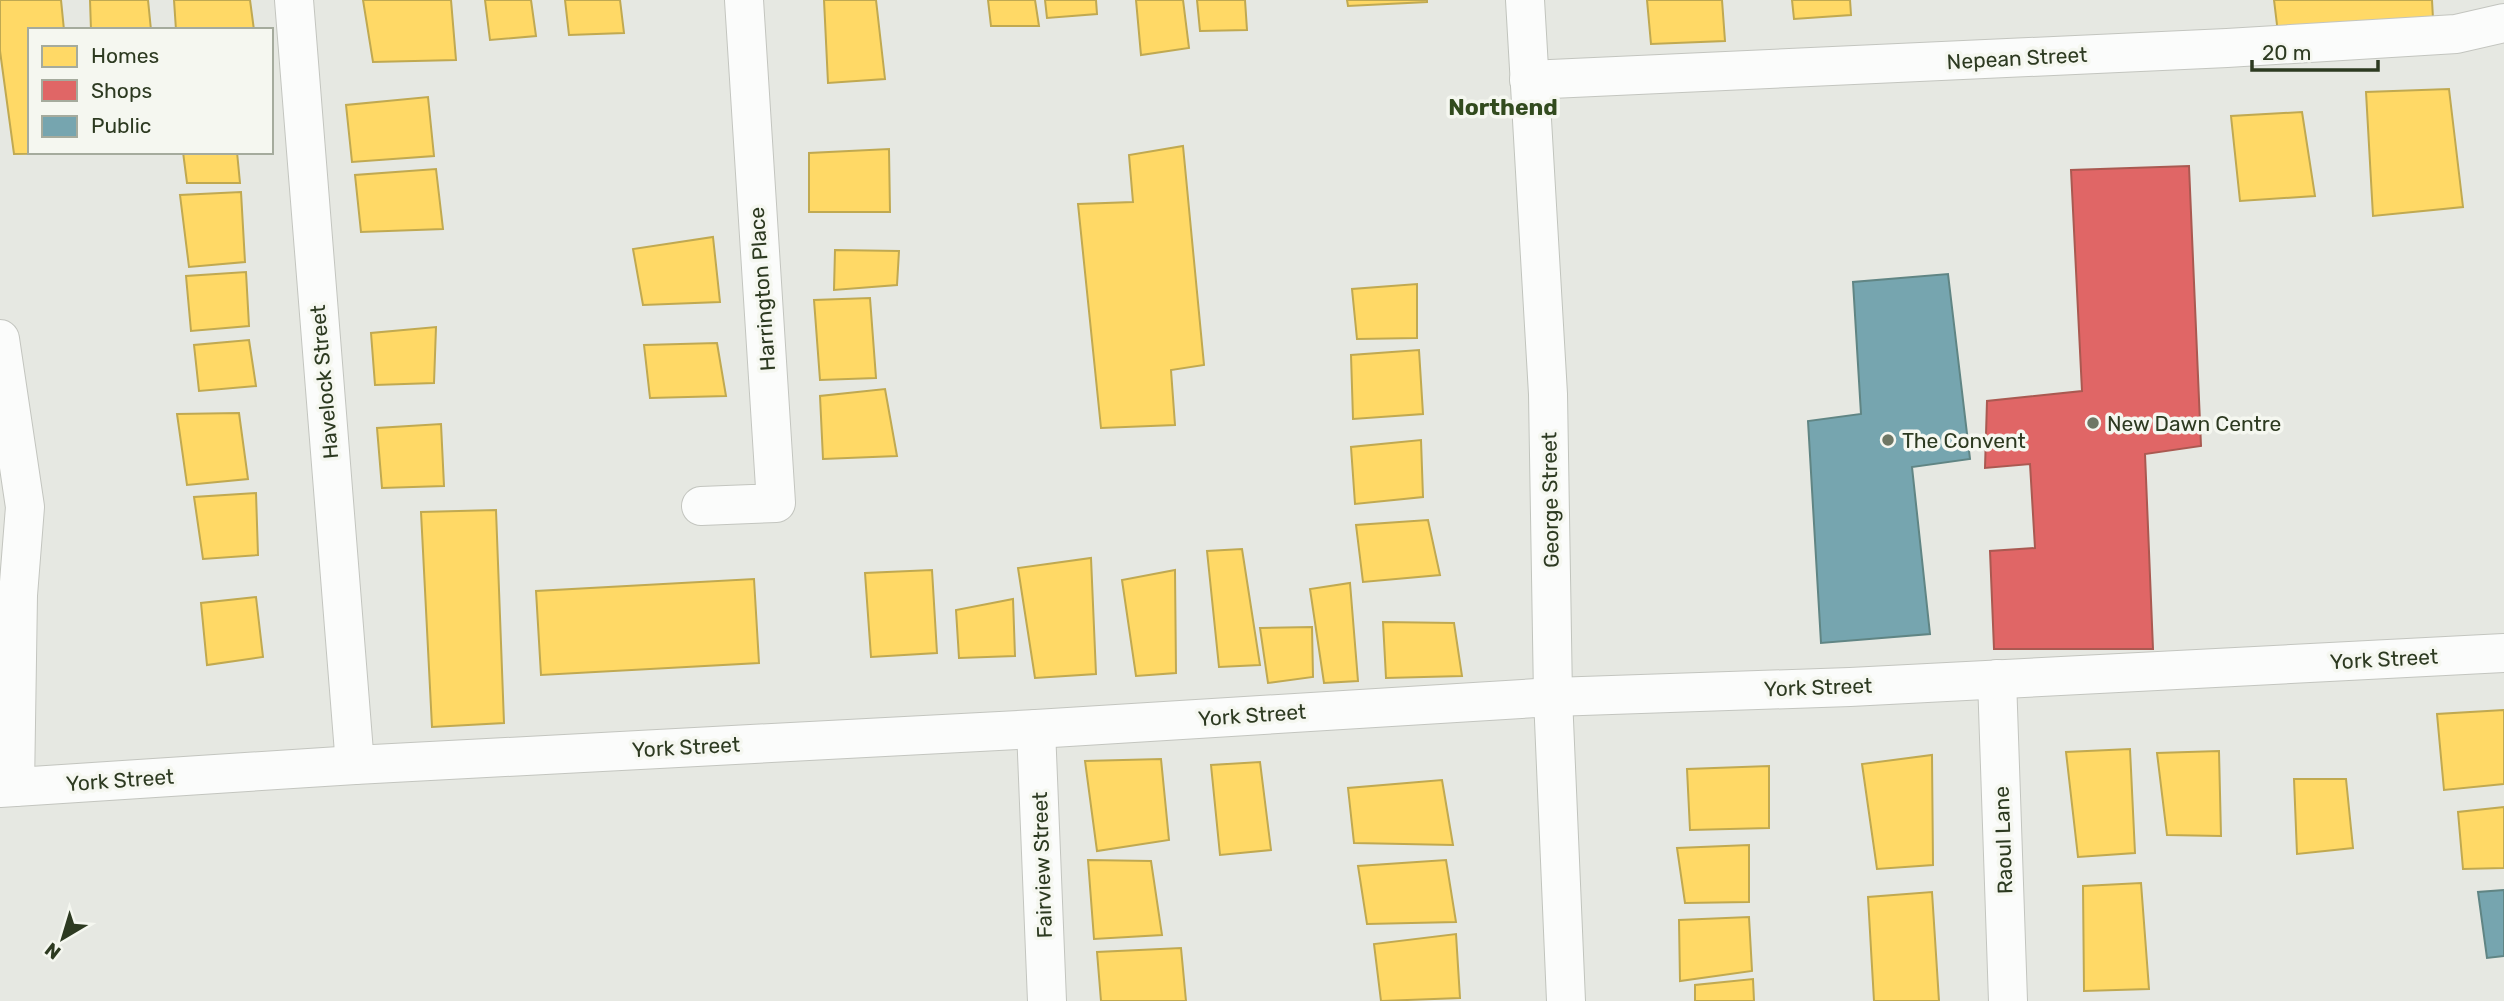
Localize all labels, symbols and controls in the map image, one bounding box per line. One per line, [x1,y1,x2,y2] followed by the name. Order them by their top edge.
[28,28,273,154] legend
[2252,28,2378,72] scale bar
[2262,40,2311,65] text: 20 m
[1946,42,2088,74] street label: Nepean Street
[91,43,159,68] text: Homes
[91,78,152,103] text: Shops
[1448,93,1558,121] district label: Northend
[91,113,151,138] text: Public
[744,206,780,372] street label: Harrington Place
[305,304,343,460] street label: Havelock Street
[2107,411,2281,436] place label: New Dawn Centre
[2085,415,2101,431] marker: New Dawn Centre
[1902,428,2026,453] place label: The Convent
[1536,432,1564,568] street label: George Street
[1880,432,1896,448] marker: The Convent
[2329,644,2439,674] street label: York Street
[1763,673,1873,701] street label: York Street
[1197,699,1307,731] street label: York Street
[631,732,741,762] street label: York Street
[65,764,175,796] street label: York Street
[1989,785,2017,895] street label: Raoul Lane
[1027,791,1057,939] street label: Fairview Street
[28,903,98,973] north arrow
[40,938,65,964] text: N

